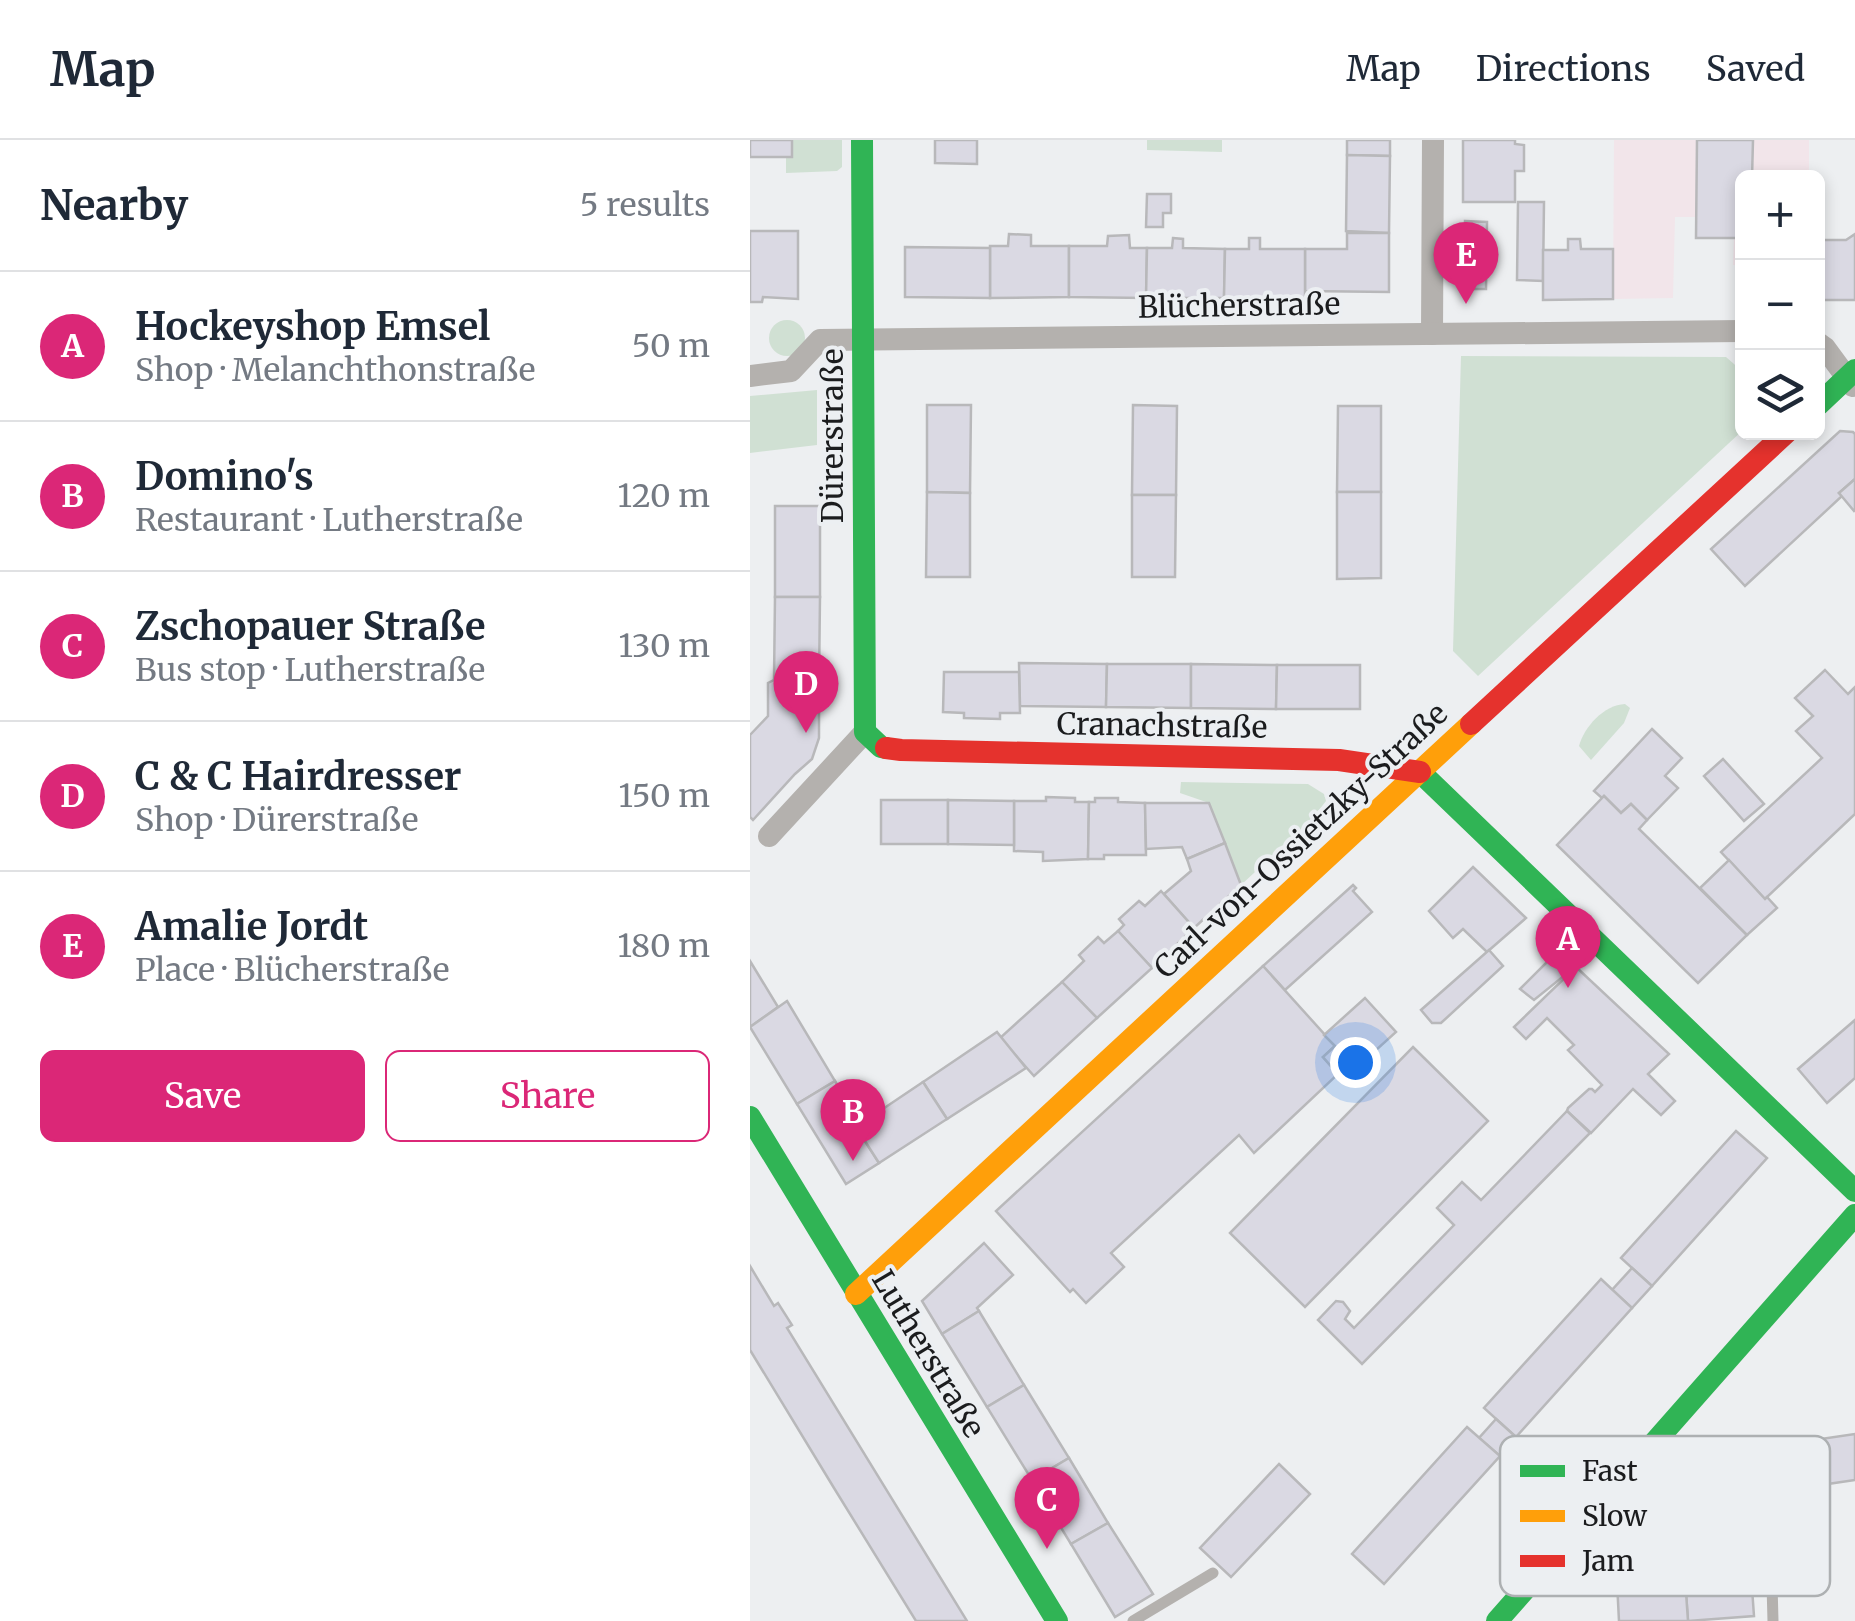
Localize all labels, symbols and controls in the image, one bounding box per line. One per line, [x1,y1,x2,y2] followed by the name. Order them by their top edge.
[50,39,155,99] text: Map
[1346,47,1421,91] text: Map
[1476,47,1651,91] text: Directions
[1706,47,1805,91] text: Saved
[1735,170,1825,440] map controls
[1735,170,1825,260] button: +
[40,179,188,231] text: Nearby
[580,185,710,225] text: 5 results
[1434,221,1498,304] pin: E
[1735,260,1825,350] button: −
[1138,284,1340,326] street label: Blücherstraße
[135,303,490,350] text: Hockeyshop Emsel
[61,326,84,366] text: A
[632,326,710,366] text: 50 m
[813,349,851,523] street label: Dürerstraße
[135,350,536,390] text: Shop · Melanchthonstraße
[1735,350,1825,440] button: layers
[135,453,314,500] text: Domino's
[61,476,84,516] text: B
[618,476,710,516] text: 120 m
[135,500,523,540] text: Restaurant · Lutherstraße
[135,603,485,650] text: Zschopauer Straße
[62,626,83,666] text: C
[618,626,710,666] text: 130 m
[135,650,485,690] text: Bus stop · Lutherstraße
[773,650,838,733] pin: D
[1146,694,1455,986] street label: Carl-von-Ossietzky-Straße
[1056,704,1268,746] street label: Cranachstraße
[135,753,462,800] text: C & C Hairdresser
[60,776,85,816] text: D
[618,776,710,816] text: 150 m
[135,800,418,840] text: Shop · Dürerstraße
[135,903,368,950] text: Amalie Jordt
[1536,906,1600,988] pin: A
[62,926,83,966] text: E
[618,926,710,966] text: 180 m
[135,950,450,990] text: Place · Blücherstraße
[1330,1037,1381,1088] your location
[40,1050,365,1142] button: Save
[385,1050,710,1142] button: Share
[820,1078,886,1161] pin: B
[864,1263,994,1444] street label: Lutherstraße
[1500,1436,1830,1596] legend
[1582,1453,1638,1489] text: Fast
[1014,1466,1080,1549] pin: C
[1582,1498,1647,1534] text: Slow
[1581,1543,1635,1579] text: Jam

